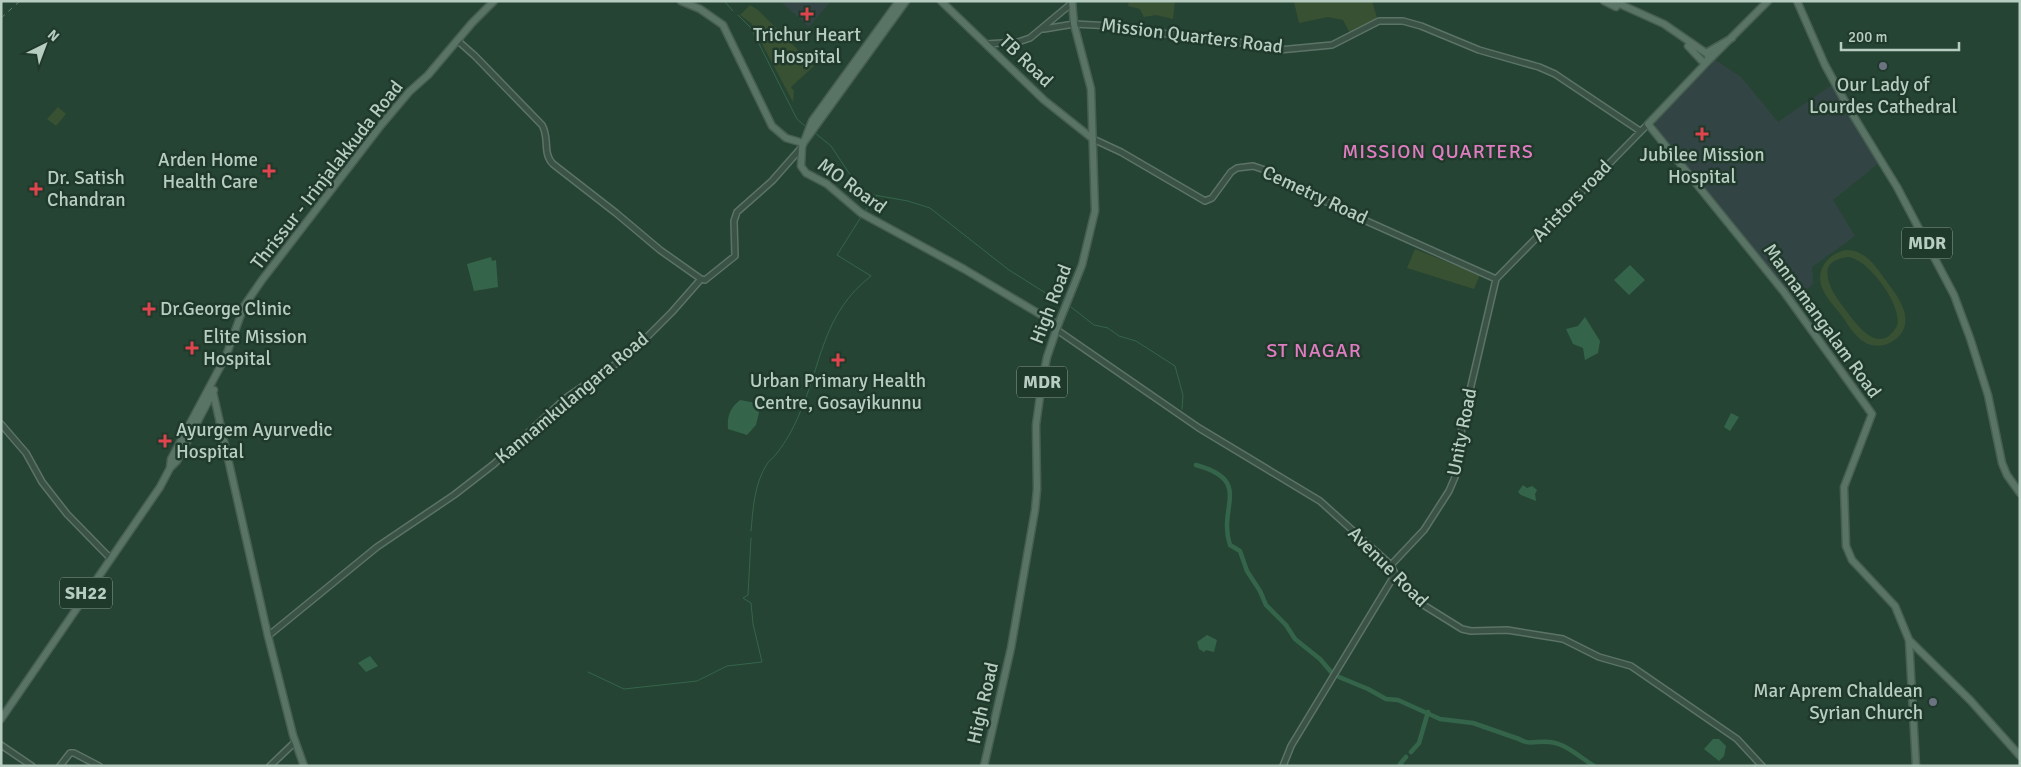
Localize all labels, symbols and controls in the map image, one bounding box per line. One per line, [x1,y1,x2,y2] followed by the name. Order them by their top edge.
[800,7,814,21] marker: Trichur Heart Hospital
[1100,13,1284,59] street label: Mission Quarters Road
[20,20,70,70] north arrow
[1841,20,1958,52] scale bar
[753,23,861,69] place label: Trichur Heart Hospital
[44,26,63,45] text: N
[1848,28,1888,46] text: 200 m
[994,30,1058,92] street label: TB Road
[1877,60,1889,72] marker: Our Lady of Lourdes Cathedral
[1809,73,1957,119] place label: Our Lady of Lourdes Cathedral
[246,76,408,274] street label: Thrissur - Irinjalakkuda Road
[1695,127,1709,141] marker: Jubilee Mission Hospital
[1342,139,1534,164] district label: MISSION QUARTERS
[1639,143,1765,189] place label: Jubilee Mission Hospital
[158,148,258,194] place label: Arden Home Health Care
[813,153,891,219] street label: MO Roard
[1527,155,1617,247] street label: Aristors road
[1259,160,1371,230] street label: Cemetry Road
[262,164,276,178] marker: Arden Home Health Care
[47,166,126,212] place label: Dr. Satish Chandran
[29,182,43,196] marker: Dr. Satish Chandran
[1902,228,1952,258] road number: MDR
[1758,239,1886,403] street label: Mannamangalam Road
[1025,261,1077,347] street label: High Road
[160,297,291,321] place label: Dr.George Clinic
[142,302,156,316] marker: Dr.George Clinic
[203,325,307,371] place label: Elite Mission Hospital
[490,327,654,469] street label: Kannamkulangara Road
[1266,338,1362,363] district label: ST NAGAR
[185,341,199,355] marker: Elite Mission Hospital
[831,353,845,367] marker: Urban Primary Health Centre, Gosayikunnu
[1017,367,1067,398] road number: MDR
[750,369,926,415] place label: Urban Primary Health Centre, Gosayikunnu
[1442,386,1482,478] street label: Unity Road
[176,418,333,464] place label: Ayurgem Ayurvedic Hospital
[158,434,172,448] marker: Ayurgem Ayurvedic Hospital
[1343,522,1433,612] street label: Avenue Road
[60,578,112,608] road number: SH22
[962,660,1004,746] street label: High Road
[1753,679,1923,725] place label: Mar Aprem Chaldean Syrian Church
[1927,696,1939,708] marker: Mar Aprem Chaldean Syrian Church

